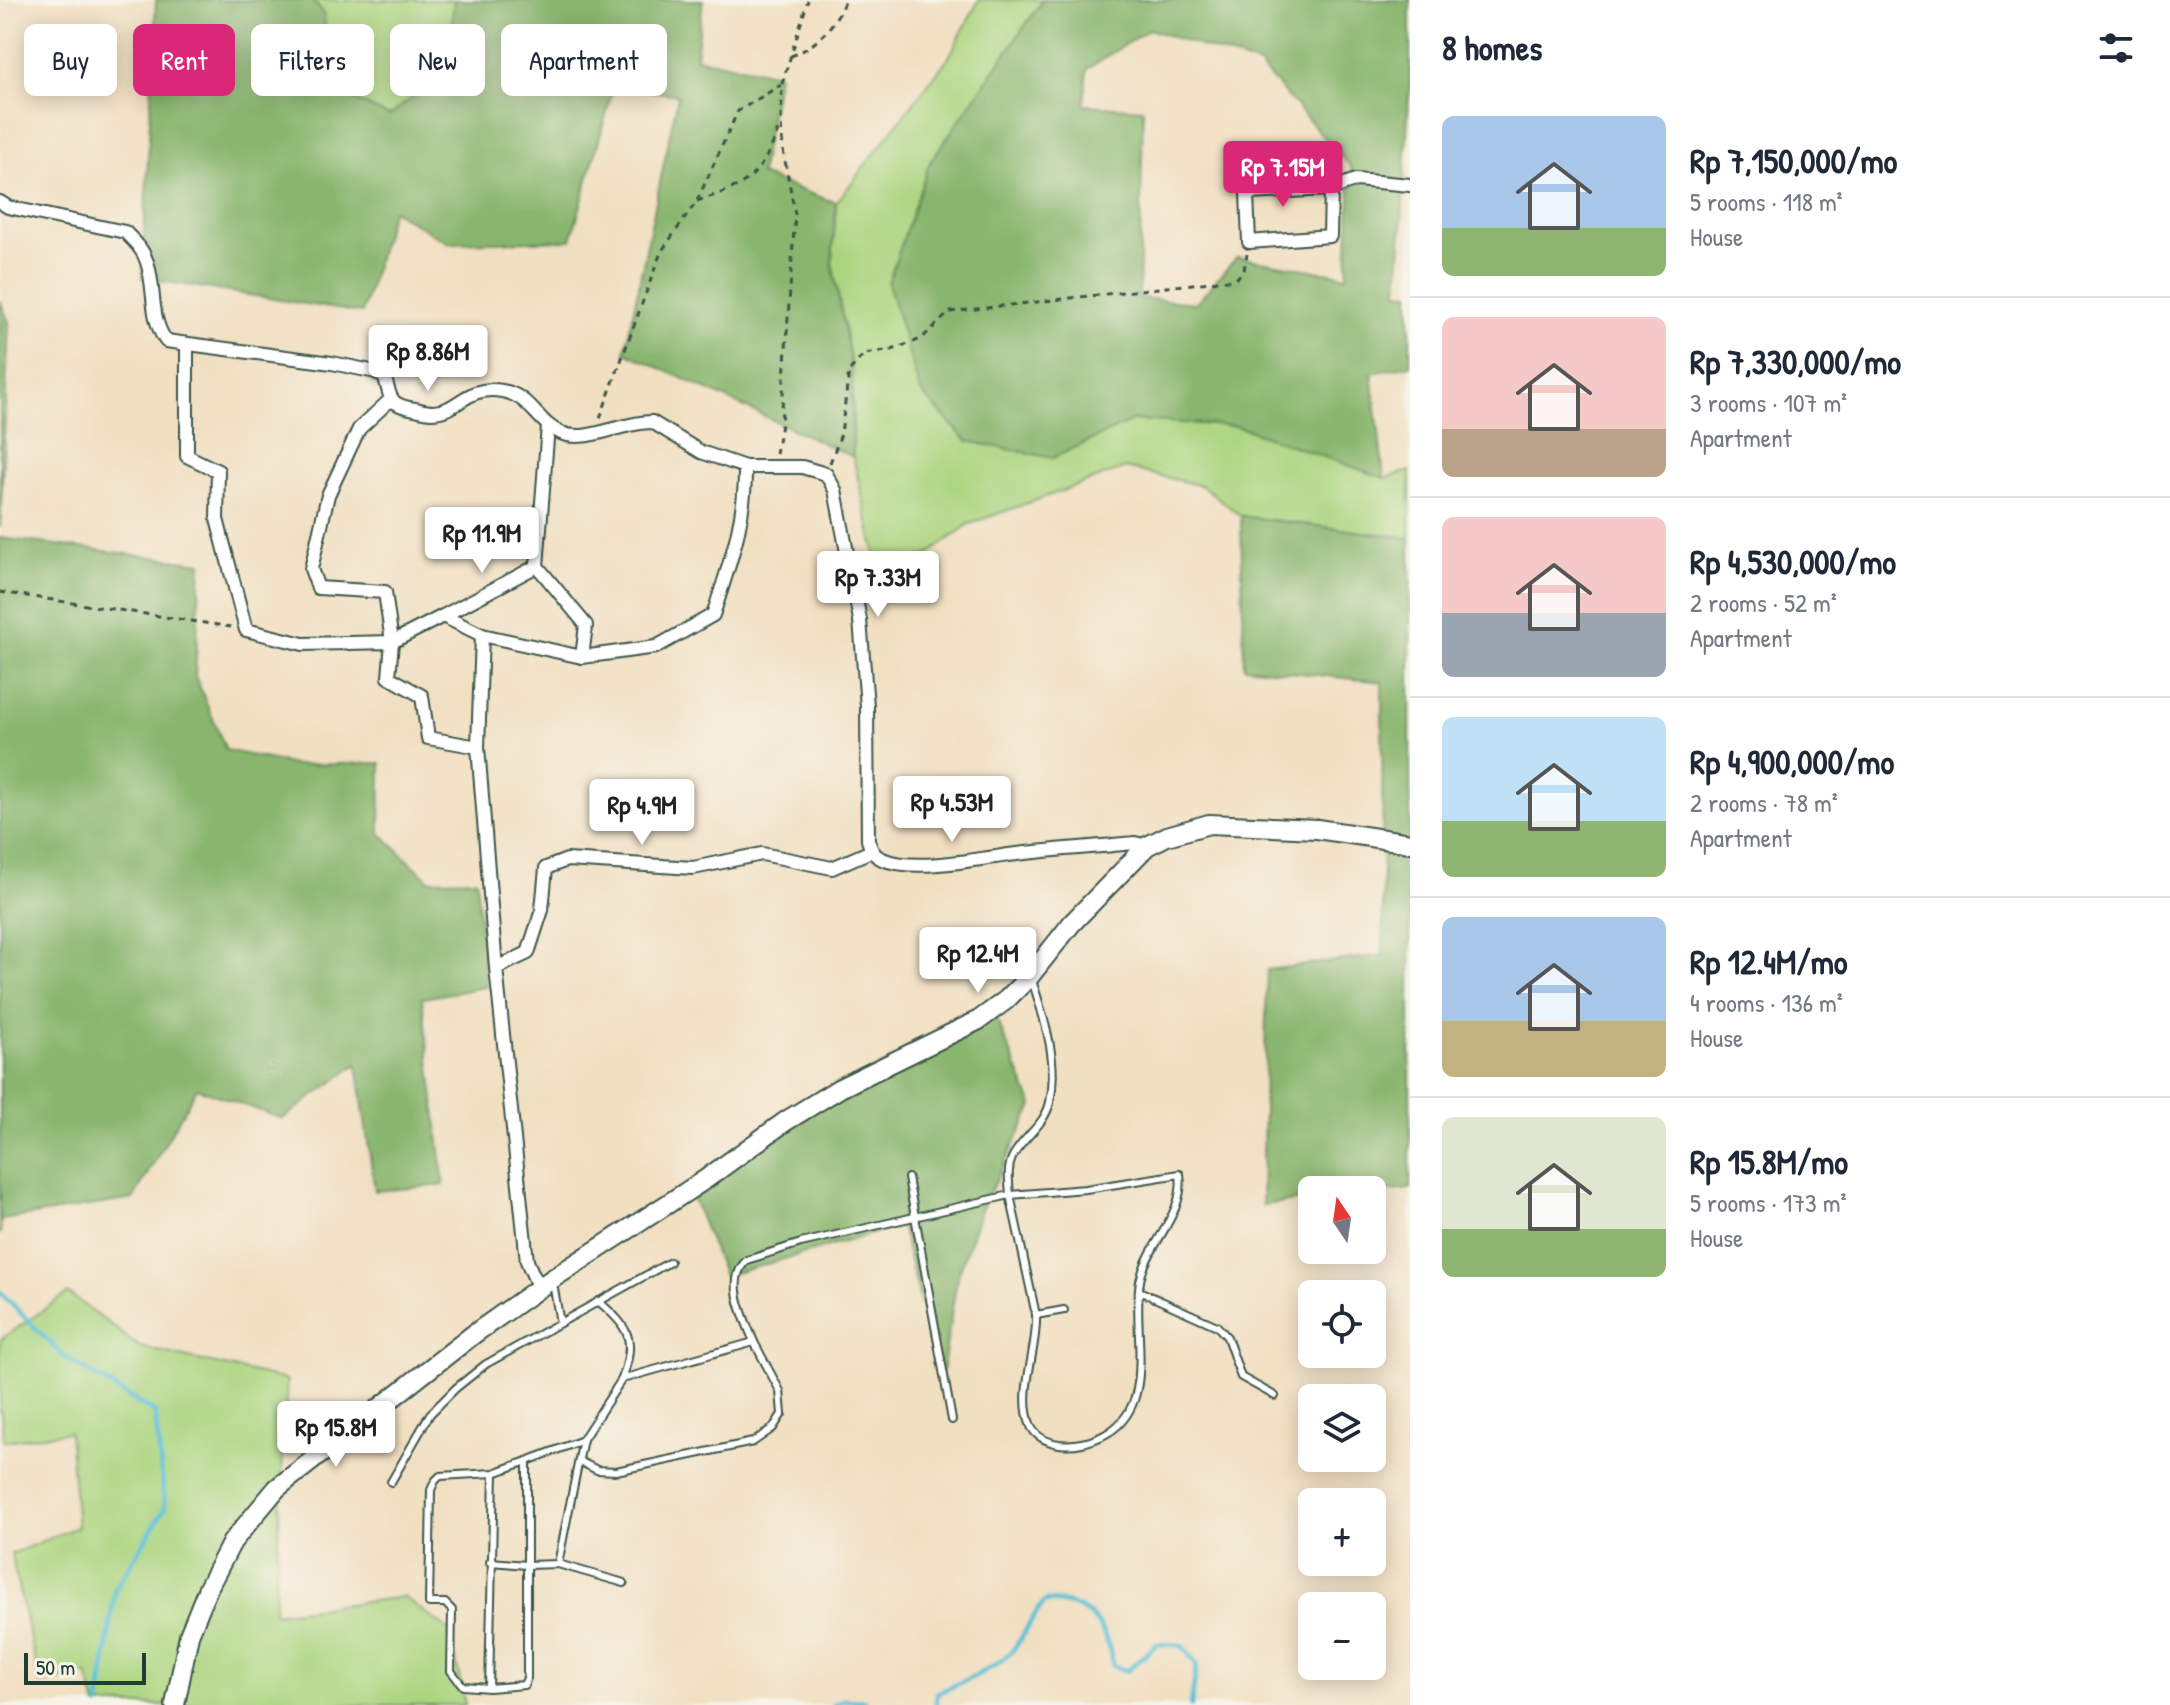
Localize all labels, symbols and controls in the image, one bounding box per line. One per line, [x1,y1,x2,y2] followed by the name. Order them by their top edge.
[24,24,117,96] chip: Buy
[133,24,235,96] chip: Rent
[251,24,374,96] chip: Filters
[390,24,485,96] chip: New
[501,24,667,96] chip: Apartment
[1442,25,1542,71] text: 8 homes
[2094,26,2138,70] icon: filters
[1690,138,1897,184] text: Rp 7,150,000/mo
[1200,141,1366,209] pin: Rp 7.15M
[1506,148,1602,244] icon: home
[1241,149,1325,184] text: Rp 7.15M
[1690,184,1843,219] text: 5 rooms · 118 m²
[1690,219,1743,254] text: House
[345,325,511,393] pin: Rp 8.86M
[387,333,469,368] text: Rp 8.86M
[1690,339,1901,385] text: Rp 7,330,000/mo
[1506,349,1602,445] icon: home
[1690,385,1847,420] text: 3 rooms · 107 m²
[1690,420,1792,455] text: Apartment
[399,507,565,575] pin: Rp 11.9M
[443,515,521,550] text: Rp 11.9M
[1690,539,1896,585] text: Rp 4,530,000/mo
[1506,549,1602,645] icon: home
[795,551,961,619] pin: Rp 7.33M
[835,559,921,594] text: Rp 7.33M
[1690,585,1837,620] text: 2 rooms · 52 m²
[1690,620,1792,655] text: Apartment
[1690,739,1894,785] text: Rp 4,900,000/mo
[1506,749,1602,845] icon: home
[869,776,1035,844] pin: Rp 4.53M
[568,779,716,847] pin: Rp 4.9M
[911,784,993,819] text: Rp 4.53M
[1690,785,1838,820] text: 2 rooms · 78 m²
[607,787,677,822] text: Rp 4.9M
[1690,820,1792,855] text: Apartment
[895,927,1061,995] pin: Rp 12.4M
[937,935,1019,970] text: Rp 12.4M
[1690,939,1848,985] text: Rp 12.4M/mo
[1506,949,1602,1045] icon: home
[1690,985,1843,1020] text: 4 rooms · 136 m²
[1690,1020,1743,1055] text: House
[1690,1139,1848,1185] text: Rp 15.8M/mo
[1506,1149,1602,1245] icon: home
[1298,1176,1386,1264] north arrow
[1298,1176,1386,1680] map controls
[1690,1185,1846,1220] text: 5 rooms · 173 m²
[1690,1220,1743,1255] text: House
[1298,1280,1386,1368] button: locate
[1298,1384,1386,1472] button: layers
[253,1401,419,1469] pin: Rp 15.8M
[295,1409,377,1444] text: Rp 15.8M
[1298,1488,1386,1576] button: +
[1298,1592,1386,1680] button: −
[24,1649,146,1685] scale bar
[36,1652,75,1682] text: 50 m

